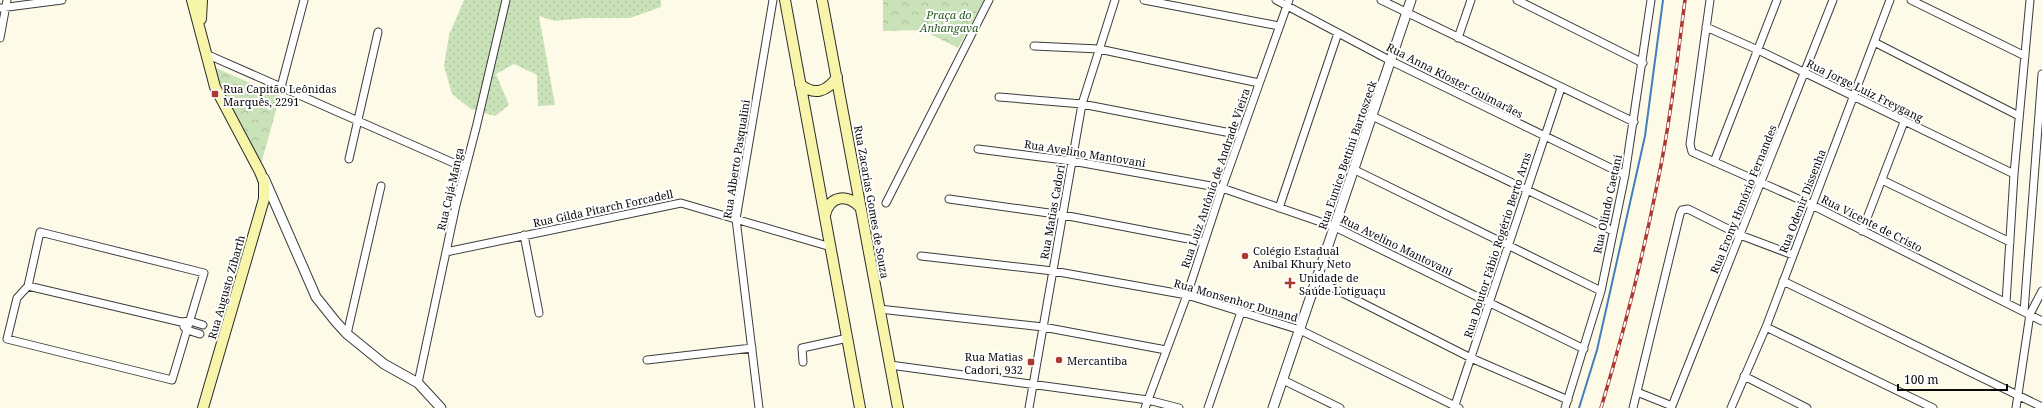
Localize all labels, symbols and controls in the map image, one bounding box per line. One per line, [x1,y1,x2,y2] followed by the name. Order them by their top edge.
[919,7,979,35] park label: Praça do Anhangava
[1384,39,1526,121] street label: Rua Anna Kloster Guimarães
[1804,55,1926,125] street label: Rua Jorge Luiz Freygang
[1314,78,1380,232] street label: Rua Eunice Bettini Bartoszeck
[223,81,336,109] place label: Rua Capitão Leônidas Marquês, 2291
[1177,86,1253,270] street label: Rua Luiz Antônio de Andrade Vieira
[210,89,220,99] marker: Rua Capitão Leônidas Marquês, 2291
[719,98,753,220] street label: Rua Alberto Pasqualini
[1706,122,1780,276] street label: Rua Erony Honório Fernandes
[851,124,893,280] street label: Rua Zacarias Gomes de Souza
[1023,136,1147,170] street label: Rua Avelino Mantovani
[433,146,467,232] street label: Rua Cajá-Manga
[1775,147,1829,255] street label: Rua Odenir Dissenha
[1460,150,1534,340] street label: Rua Doutor Fábio Rogério Berto Arns
[1589,153,1625,255] street label: Rua Olindo Caetani
[1036,163,1068,261] street label: Rua Matias Cadori
[531,186,675,230] street label: Rua Gilda Pitarch Forcadell
[1819,191,1925,255] street label: Rua Vicente de Cristo
[1339,211,1456,279] street label: Rua Avelino Mantovani
[204,233,248,341] street label: Rua Augusto Zibarth
[1253,243,1351,271] place label: Colégio Estadual Anibal Khury Neto
[1240,251,1250,261] marker: Colégio Estadual Anibal Khury Neto
[1299,270,1386,298] place label: Unidade de Saúde Lotiguaçu
[1172,275,1300,325] street label: Rua Monsenhor Dunand
[1284,277,1296,289] marker: Unidade de Saúde Lotiguaçu
[964,349,1023,377] place label: Rua Matias Cadori, 932
[1067,353,1127,368] place label: Mercantiba
[1054,355,1064,365] marker: Mercantiba
[1026,357,1036,367] marker: Rua Matias Cadori, 932
[1898,366,2007,392] scale bar
[1904,371,1939,388] text: 100 m

